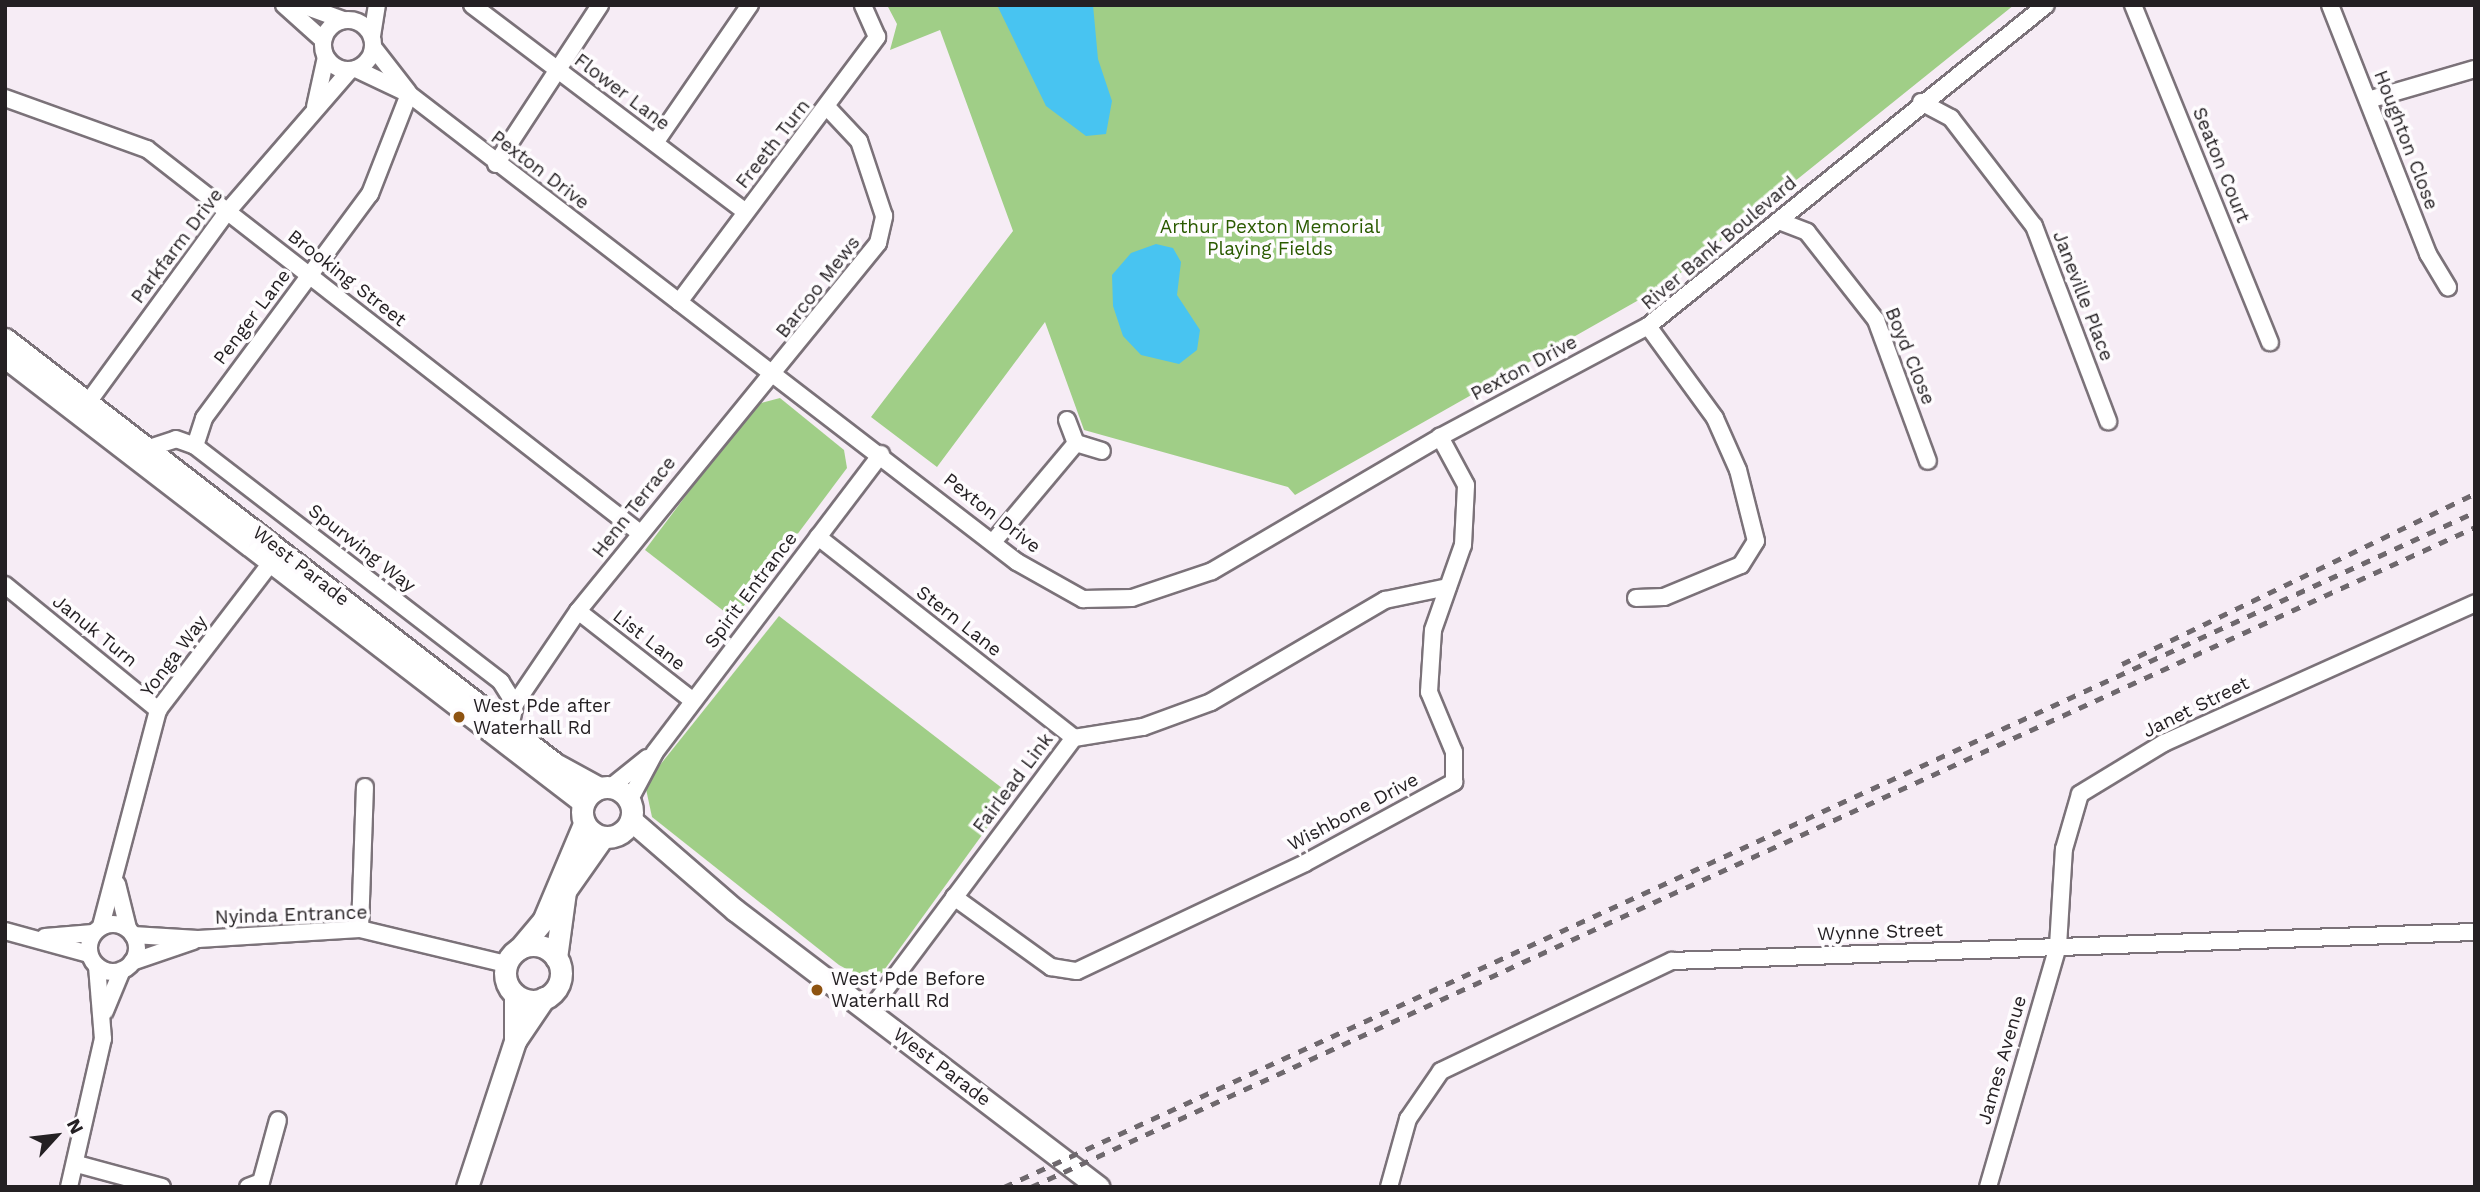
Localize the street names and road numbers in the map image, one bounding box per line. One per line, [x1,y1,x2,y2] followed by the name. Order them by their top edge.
[570,49,674,135] street label: Flower Lane
[2369,67,2443,213] street label: Houghton Close
[731,95,815,193] street label: Freeth Turn
[2188,104,2254,226] street label: Seaton Court
[486,126,594,214] street label: Pexton Drive
[1636,171,1802,315] street label: River Bank Boulevard
[126,184,228,308] street label: Parkfarm Drive
[283,225,411,331] street label: Brooking Street
[2048,228,2118,364] street label: Janeville Place
[771,232,865,342] street label: Barcoo Mews
[209,265,295,369] street label: Penger Lane
[1880,304,1940,408] street label: Boyd Close
[1467,330,1581,406] street label: Pexton Drive
[587,452,681,562] street label: Henn Terrace
[939,468,1045,558] street label: Pexton Drive
[304,499,420,597] street label: Spurwing Way
[248,521,354,611] street label: West Parade
[700,527,802,653] street label: Spirit Entrance
[912,581,1006,661] street label: Stern Lane
[48,590,142,672] street label: Januk Turn
[608,605,690,675] street label: List Lane
[136,610,212,702] street label: Yonga Way
[2139,671,2253,743] street label: Janet Street
[968,729,1058,837] street label: Fairlead Link
[1284,768,1422,856] street label: Wishbone Drive
[214,901,368,929] street label: Nyinda Entrance
[1817,918,1943,946] street label: Wynne Street
[1973,992,2031,1128] street label: James Avenue
[889,1023,995,1111] street label: West Parade

